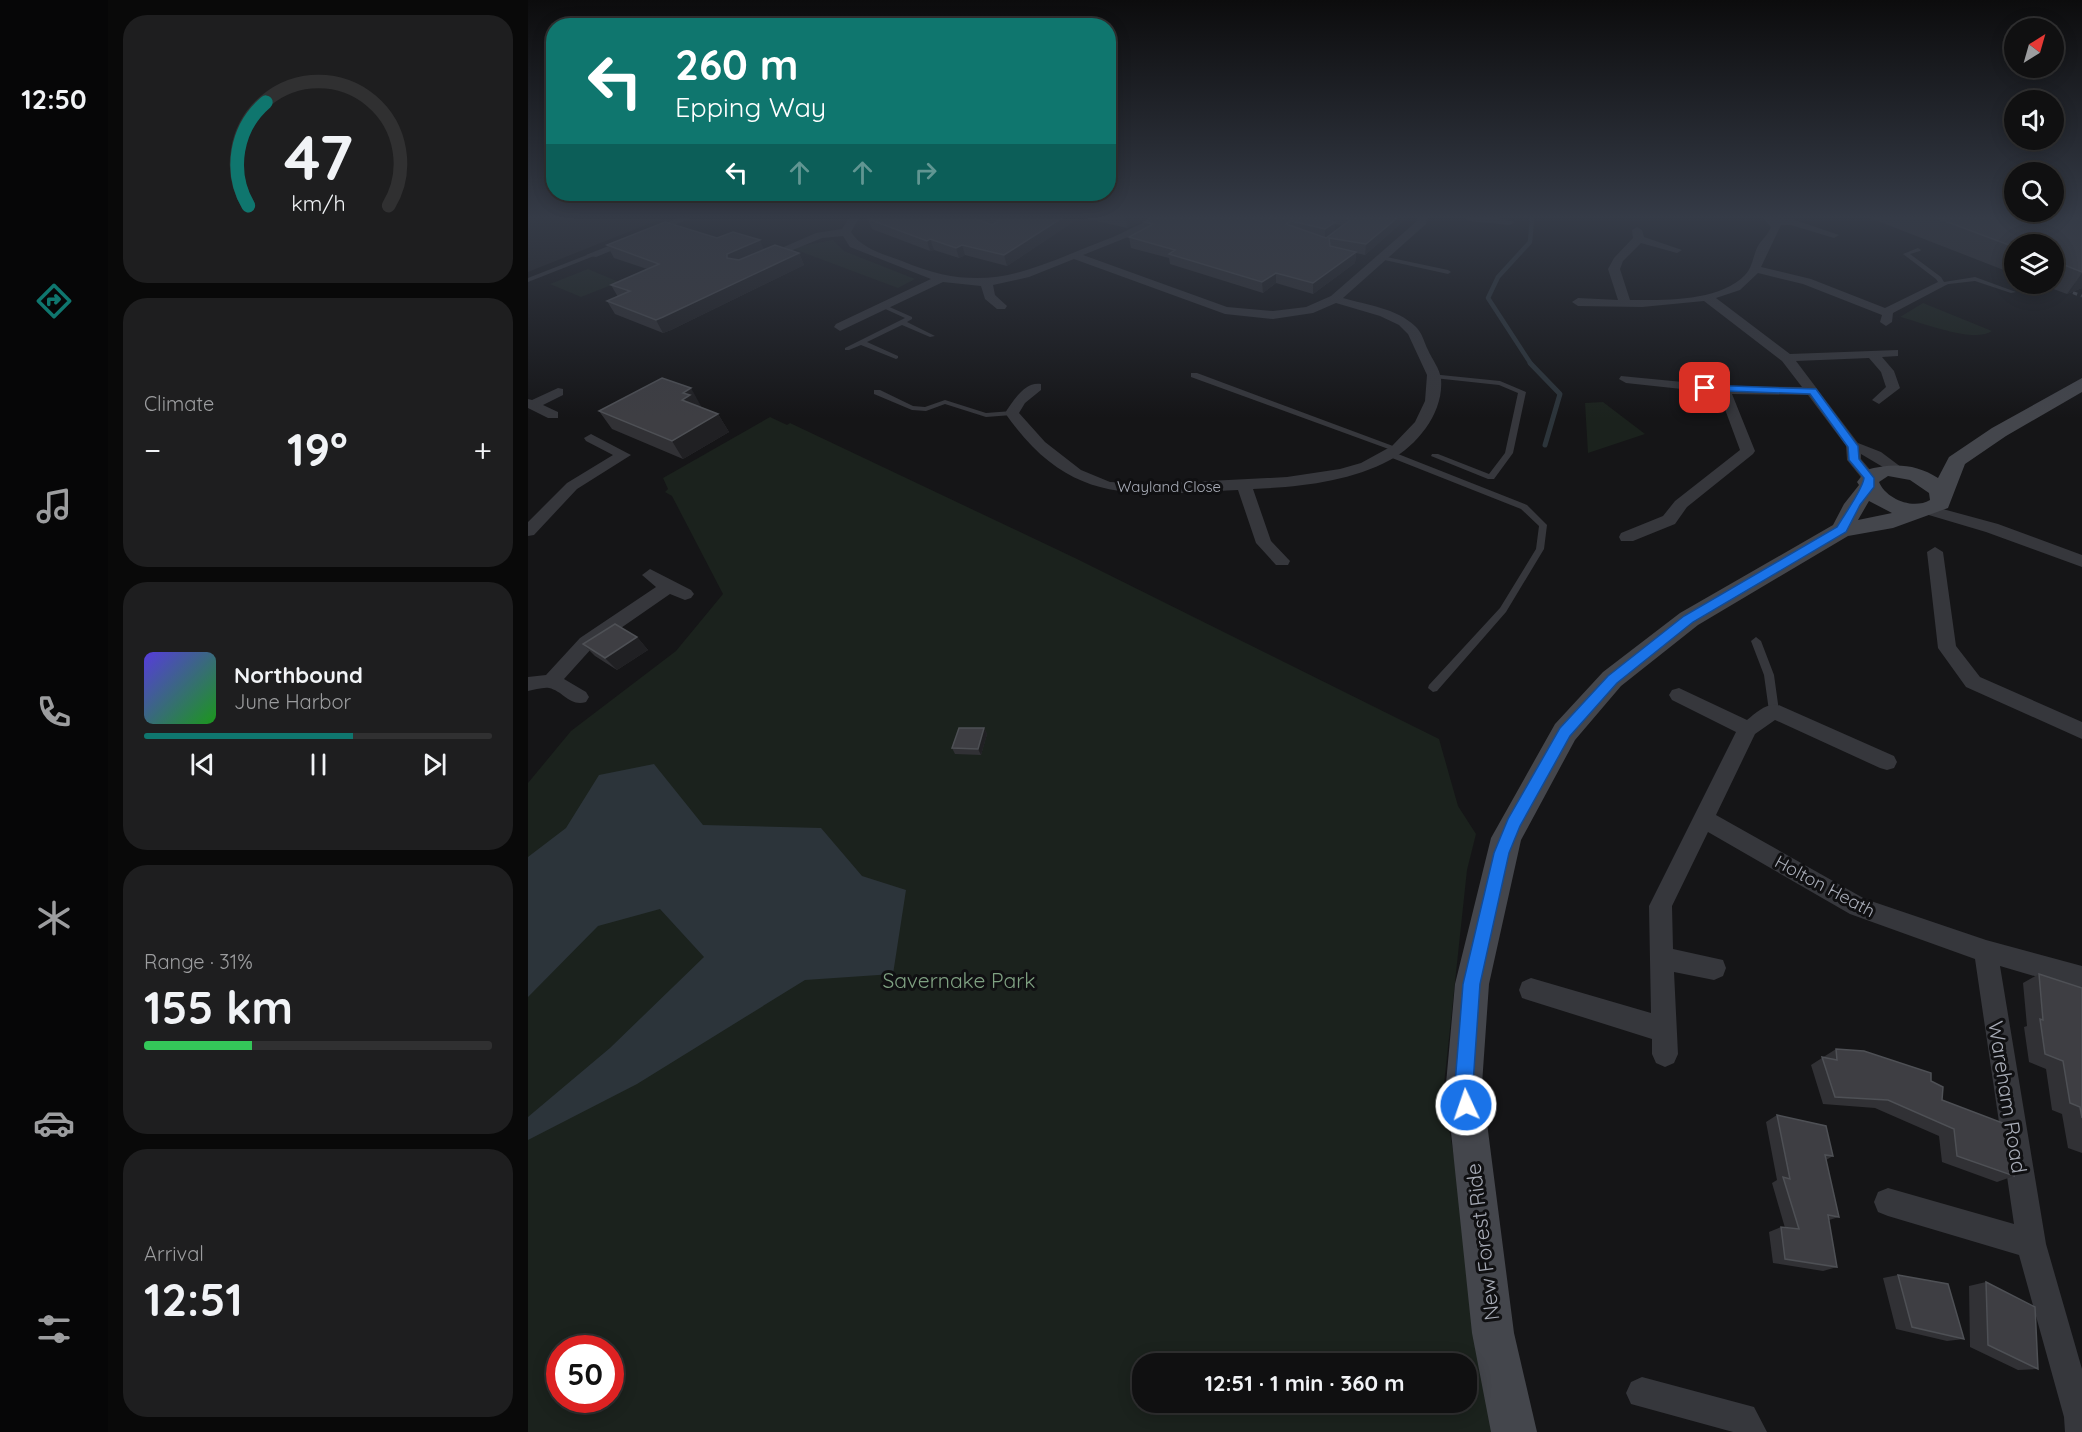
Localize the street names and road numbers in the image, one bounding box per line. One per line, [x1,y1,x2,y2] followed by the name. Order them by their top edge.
[1117,477,1221,496] street label: Wayland Close
[1771,850,1879,922] street label: Holton Heath
[1983,1019,2033,1175] street label: Wareham Road
[1459,1162,1505,1322] street label: New Forest Ride

